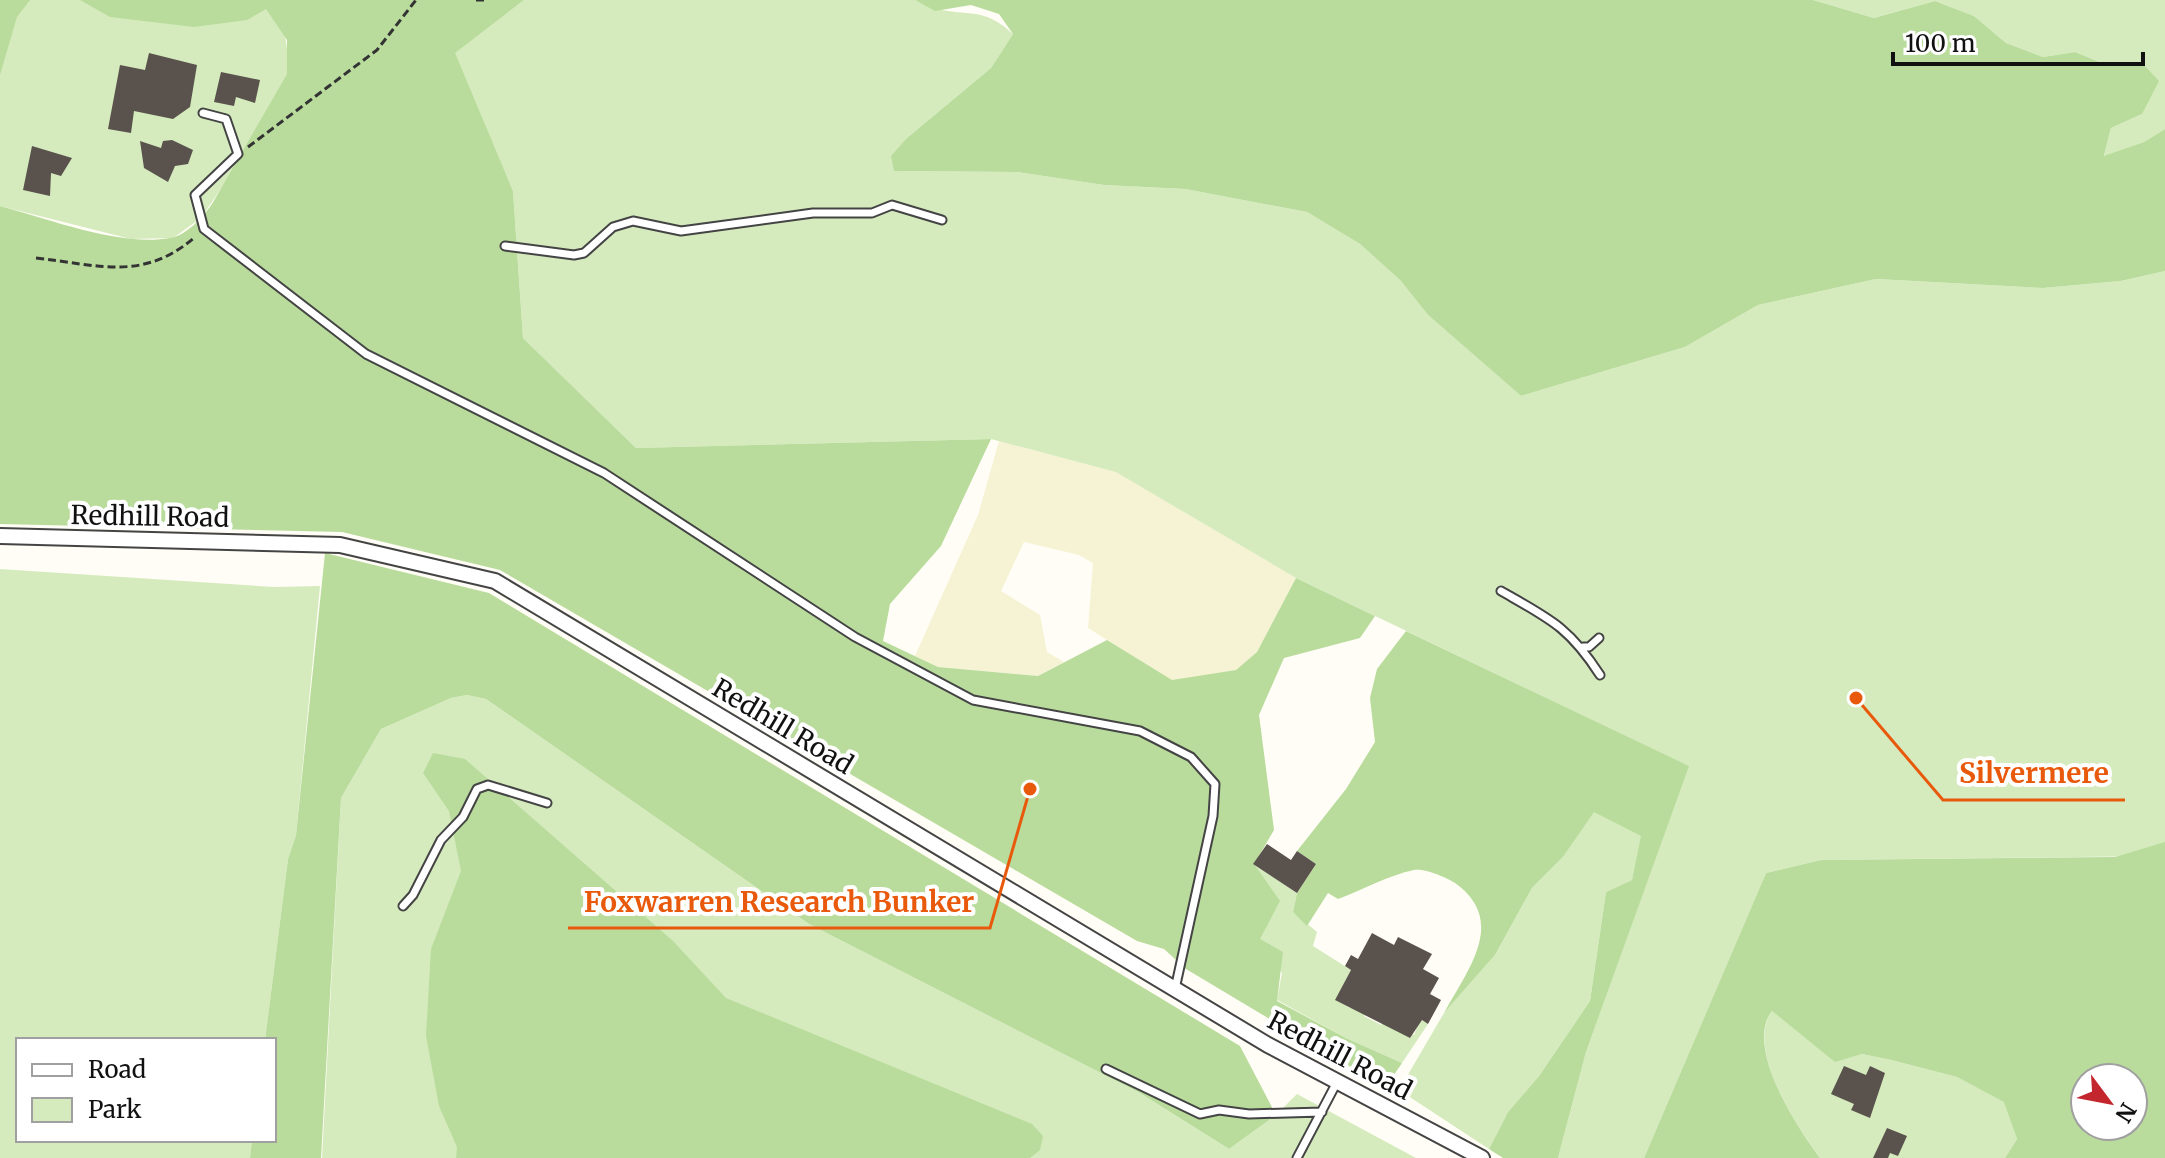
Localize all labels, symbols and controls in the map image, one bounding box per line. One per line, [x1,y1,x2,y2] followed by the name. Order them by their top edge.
[1893,16,2143,66] scale bar
[1905,28,1976,59] text: 100 m
[70,498,230,534] street label: Redhill Road
[707,671,860,781] street label: Redhill Road
[1943,748,2125,800] callout: Silvermere
[1959,755,2109,791] text: Silvermere
[568,876,990,928] callout: Foxwarren Research Bunker
[584,884,974,920] text: Foxwarren Research Bunker
[1262,1003,1418,1107] street label: Redhill Road
[16,1038,276,1142] legend
[88,1054,146,1085] text: Road
[2069,1062,2149,1142] north arrow
[88,1094,142,1125] text: Park
[2109,1098,2142,1128] text: N

